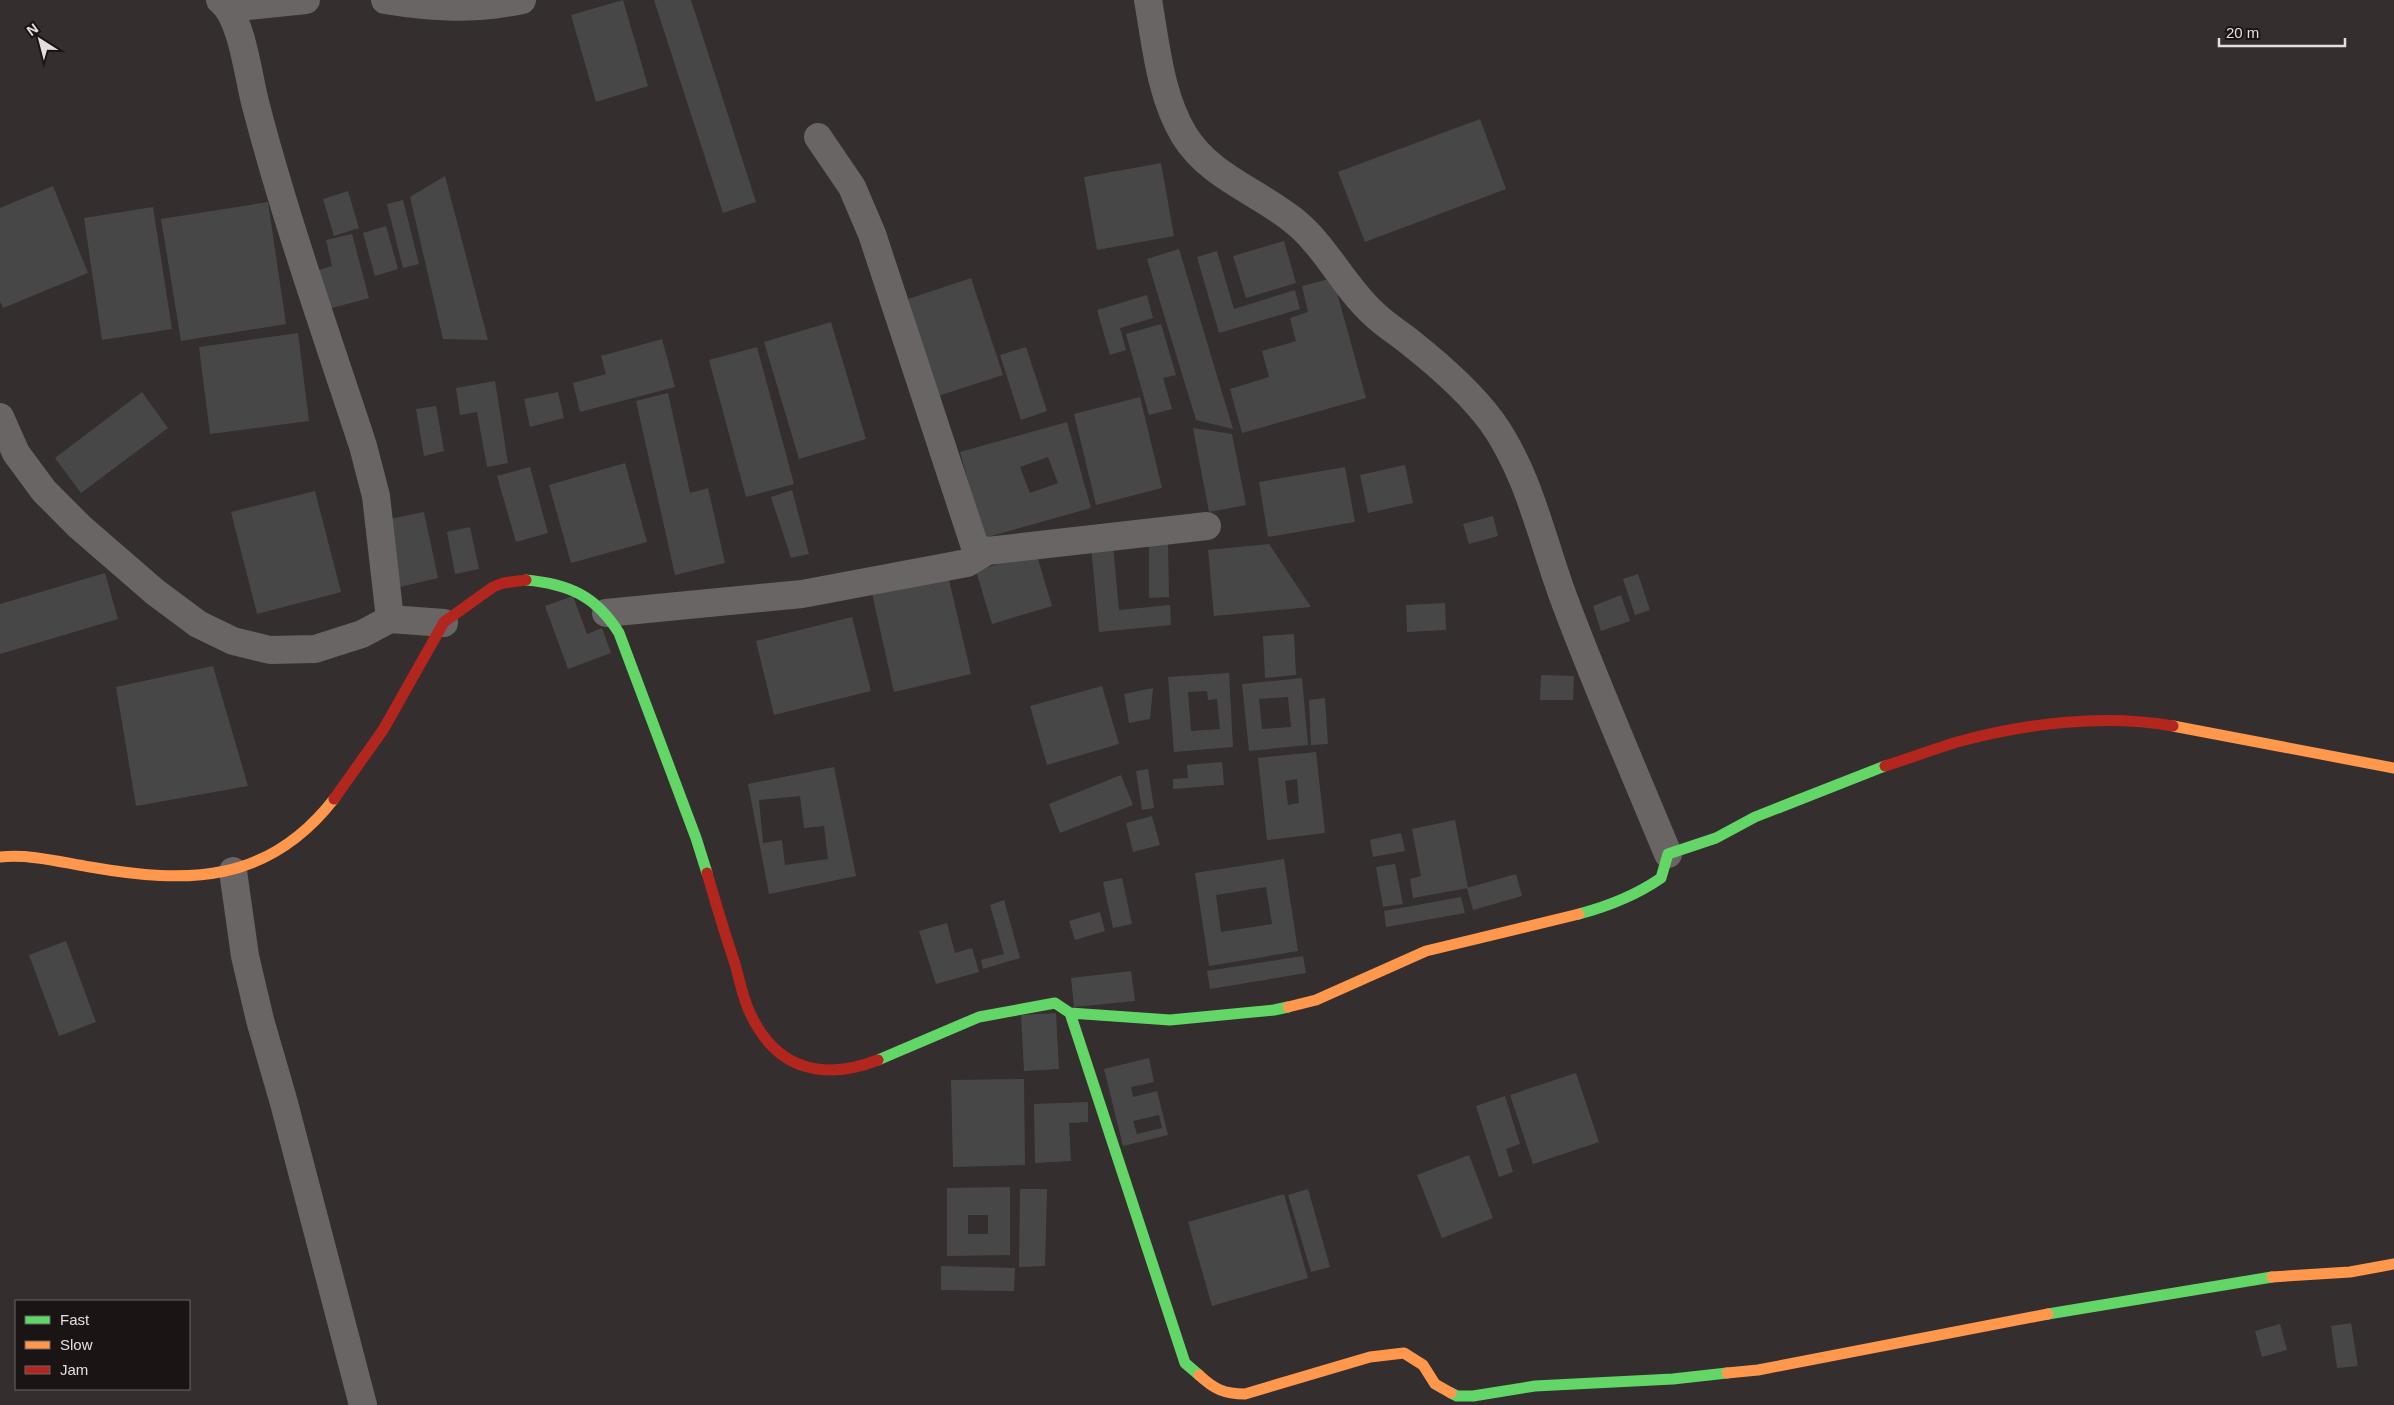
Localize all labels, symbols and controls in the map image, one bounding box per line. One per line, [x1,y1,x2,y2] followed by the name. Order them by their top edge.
[15,15,65,65] north arrow
[2219,15,2345,47] scale bar
[24,20,41,39] text: N
[2226,24,2259,41] text: 20 m
[15,1300,190,1390] legend
[60,1311,90,1328] text: Fast
[60,1336,93,1353] text: Slow
[60,1361,88,1378] text: Jam

